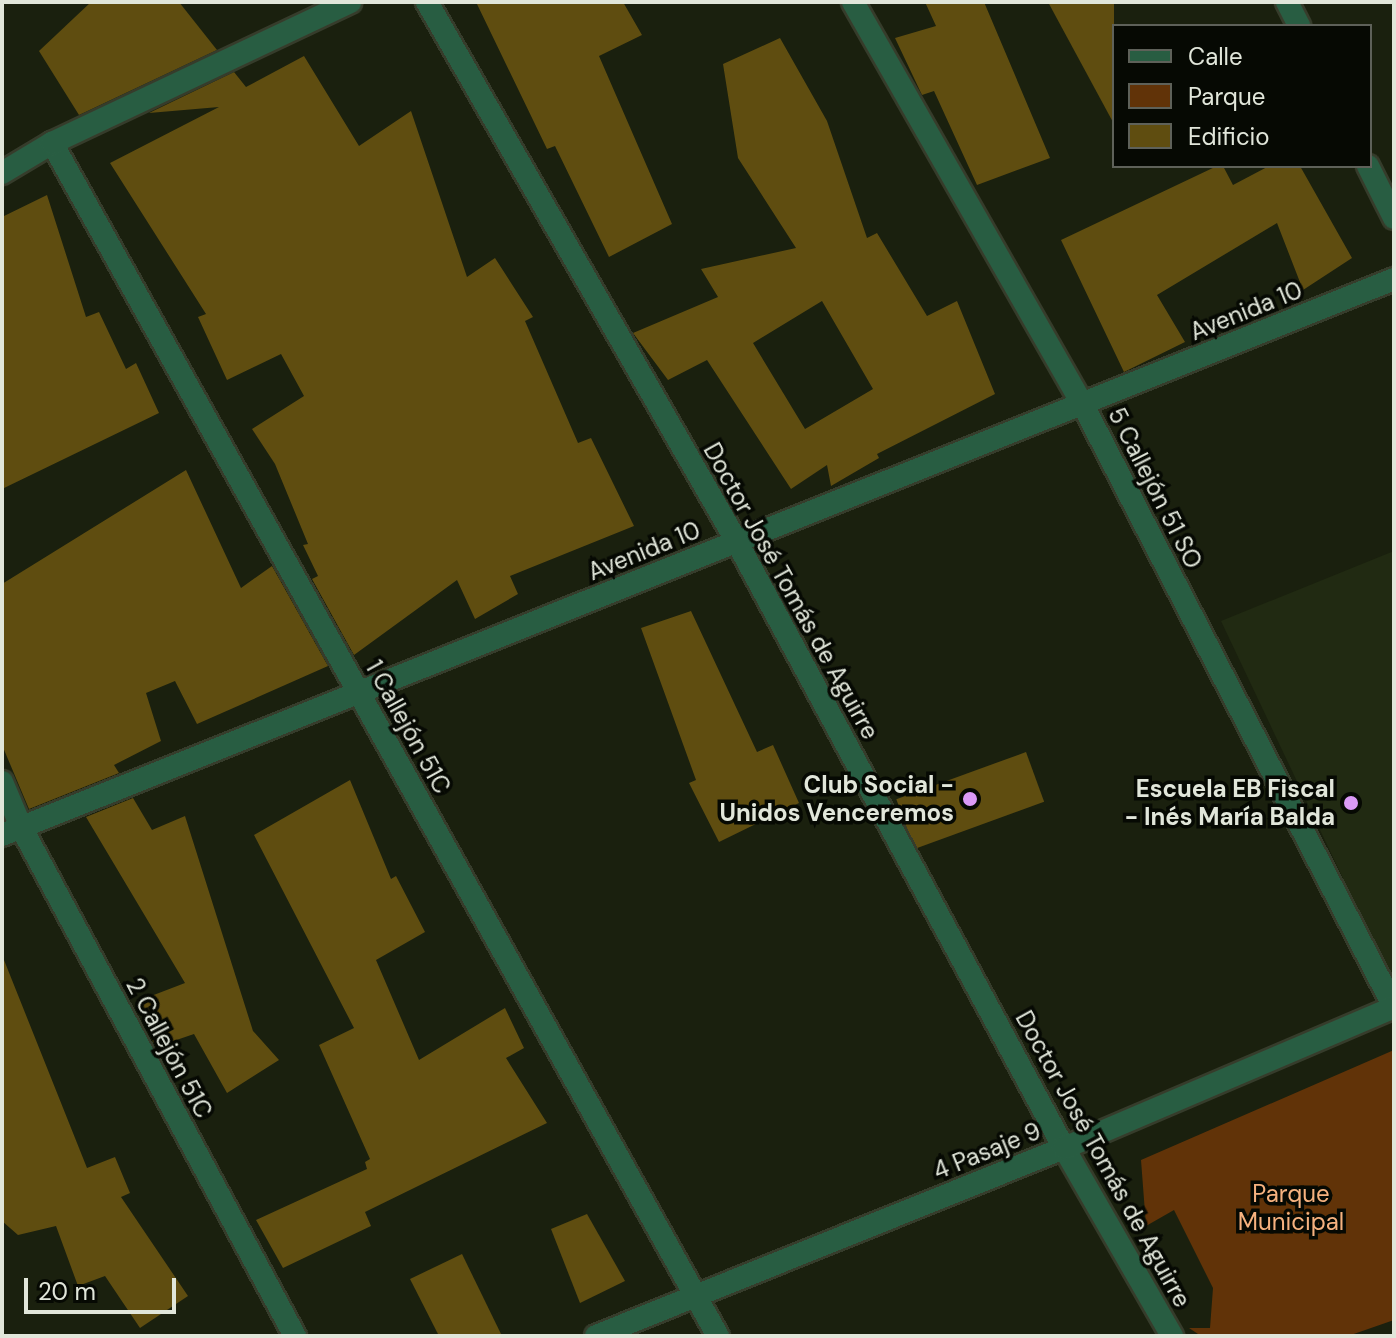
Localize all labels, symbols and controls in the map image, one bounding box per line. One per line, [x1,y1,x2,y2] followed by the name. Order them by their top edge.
[1112,24,1372,168] legend
[1188,41,1243,72] text: Calle
[1188,81,1265,112] text: Parque
[1188,121,1270,152] text: Edificio
[1186,275,1306,347] street label: Avenida 10
[1102,403,1208,573] street label: 5 Callejón 51 SO
[697,438,885,744] street label: Doctor José Tomás de Aguirre
[584,515,704,587] street label: Avenida 10
[360,655,456,799] street label: 1 Callejón 51C
[720,771,954,827] place label: Club Social - Unidos Venceremos
[1125,775,1335,831] place label: Escuela EB Fiscal - Inés María Balda
[961,790,979,808] marker: Club Social - Unidos Venceremos
[1342,794,1360,812] marker: Escuela EB Fiscal - Inés María Balda
[120,973,218,1123] street label: 2 Callejón 51C
[1009,1006,1197,1312] street label: Doctor José Tomás de Aguirre
[929,1116,1045,1186] street label: 4 Pasaje 9
[1238,1180,1344,1236] park label: Parque Municipal
[28,1262,180,1312] scale bar
[38,1276,96,1307] text: 20 m

